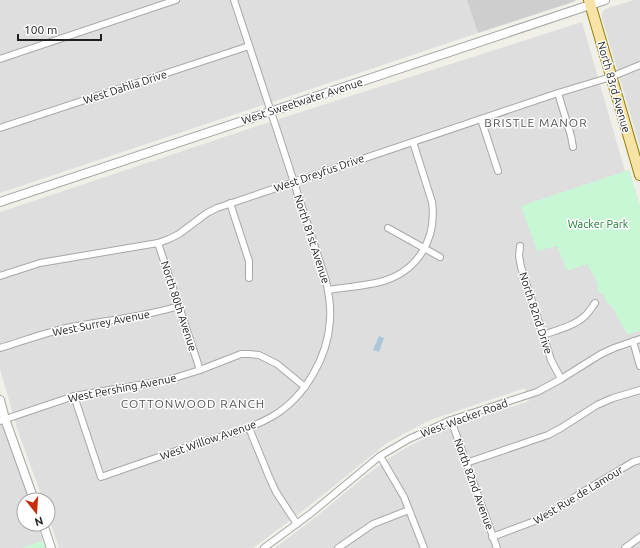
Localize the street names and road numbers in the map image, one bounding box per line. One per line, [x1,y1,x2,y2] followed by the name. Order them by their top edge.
[595,40,633,134] street label: North 83rd Avenue
[82,68,168,106] street label: West Dahlia Drive
[240,76,364,126] street label: West Sweetwater Avenue
[272,152,366,194] street label: West Dreyfus Drive
[292,193,332,285] street label: North 81st Avenue
[159,259,199,353] street label: North 80th Avenue
[517,271,555,355] street label: North 82nd Drive
[51,308,151,338] street label: West Surrey Avenue
[67,372,177,404] street label: West Pershing Avenue
[419,397,509,439] street label: West Wacker Road
[158,418,258,462] street label: West Willow Avenue
[452,437,496,531] street label: North 82nd Avenue
[531,463,626,526] street label: West Rue de Lamour

